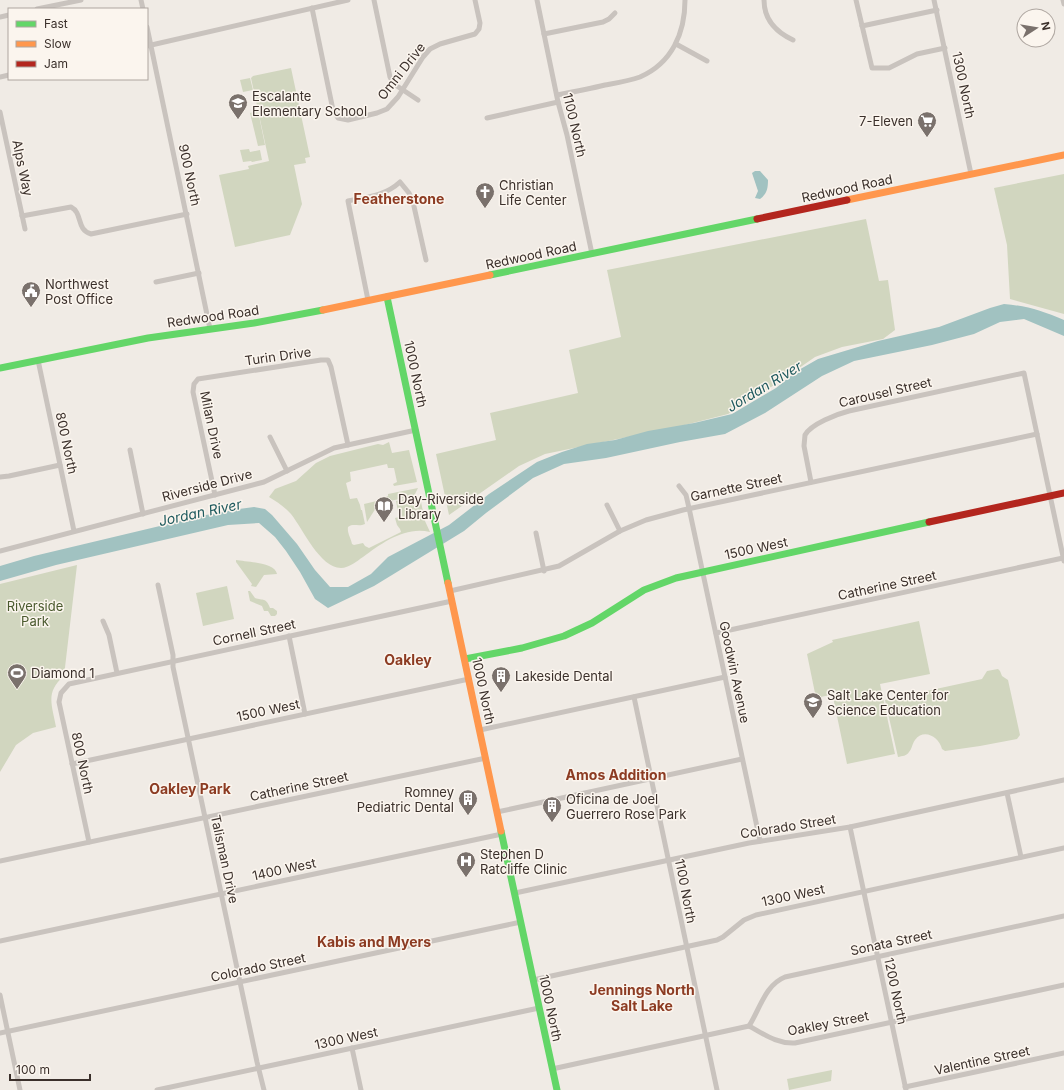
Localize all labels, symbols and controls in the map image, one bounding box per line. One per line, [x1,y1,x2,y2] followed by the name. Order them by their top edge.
[8,8,148,80] legend
[1016,8,1056,48] north arrow
[44,16,68,31] text: Fast
[1038,20,1054,31] text: N
[44,36,72,51] text: Slow
[374,39,428,103] street label: Omni Drive
[949,50,979,120] street label: 1300 North
[44,56,68,71] text: Jam
[252,88,367,119] place label: Escalante Elementary School
[560,91,590,159] street label: 1100 North
[227,92,249,120] school or university icon: Escalante Elementary School
[916,110,938,138] supermarket icon: 7-Eleven
[859,113,913,129] place label: 7-Eleven
[9,138,37,198] street label: Alps Way
[176,143,204,207] street label: 900 North
[800,171,894,205] street label: Redwood Road
[499,177,567,208] place label: Christian Life Center
[474,181,496,209] church icon: Christian Life Center
[354,190,444,207] district label: Featherstone
[484,238,578,272] street label: Redwood Road
[45,276,113,307] place label: Northwest Post Office
[20,280,42,308] public building icon: Northwest Post Office
[166,302,260,330] street label: Redwood Road
[401,339,431,409] street label: 1000 North
[244,343,312,369] street label: Turin Drive
[724,357,805,415] water label: Jordan River
[837,374,933,410] street label: Carousel Street
[197,390,227,460] street label: Milan Drive
[53,411,81,475] street label: 800 North
[160,465,254,505] street label: Riverside Drive
[689,469,783,505] street label: Garnette Street
[398,491,484,522] place label: Day-Riverside Library
[157,495,244,529] water label: Jordan River
[373,495,395,523] library icon: Day-Riverside Library
[723,534,789,562] street label: 1500 West
[836,567,938,603] street label: Catherine Street
[7,598,63,629] park label: Riverside Park
[211,615,297,649] street label: Cornell Street
[716,619,754,725] street label: Goodwin Avenue
[384,651,432,668] district label: Oakley
[469,656,499,726] street label: 1000 North
[6,662,28,690] sports icon: Diamond 1
[31,665,95,681] place label: Diamond 1
[490,665,512,693] building icon: Lakeside Dental
[515,668,613,684] place label: Lakeside Dental
[827,687,949,718] place label: Salt Lake Center for Science Education
[802,691,824,719] school or university icon: Salt Lake Center for Science Education
[235,696,301,724] street label: 1500 West
[69,731,97,795] street label: 800 North
[566,766,666,783] district label: Amos Addition
[248,768,350,804] street label: Catherine Street
[149,780,232,797] district label: Oakley Park
[357,784,454,815] place label: Romney Pediatric Dental
[457,788,479,816] building icon: Romney Pediatric Dental
[566,791,686,822] place label: Oficina de Joel Guerrero Rose Park
[541,795,563,823] building icon: Oficina de Joel Guerrero Rose Park
[739,811,837,841] street label: Colorado Street
[208,813,242,905] street label: Talisman Drive
[480,846,567,877] place label: Stephen D Ratcliffe Clinic
[455,850,477,878] hospital icon: Stephen D Ratcliffe Clinic
[251,854,317,884] street label: 1400 West
[672,857,700,925] street label: 1100 North
[760,880,826,910] street label: 1300 West
[849,926,933,958] street label: Sonata Street
[317,933,431,950] district label: Kabis and Myers
[209,949,307,985] street label: Colorado Street
[881,956,911,1026] street label: 1200 North
[536,973,566,1043] street label: 1000 North
[589,981,695,1014] district label: Jennings North Salt Lake
[786,1007,870,1039] street label: Oakley Street
[313,1023,379,1053] street label: 1300 West
[933,1042,1031,1078] street label: Valentine Street
[10,1056,90,1082] scale bar
[16,1062,50,1077] text: 100 m

